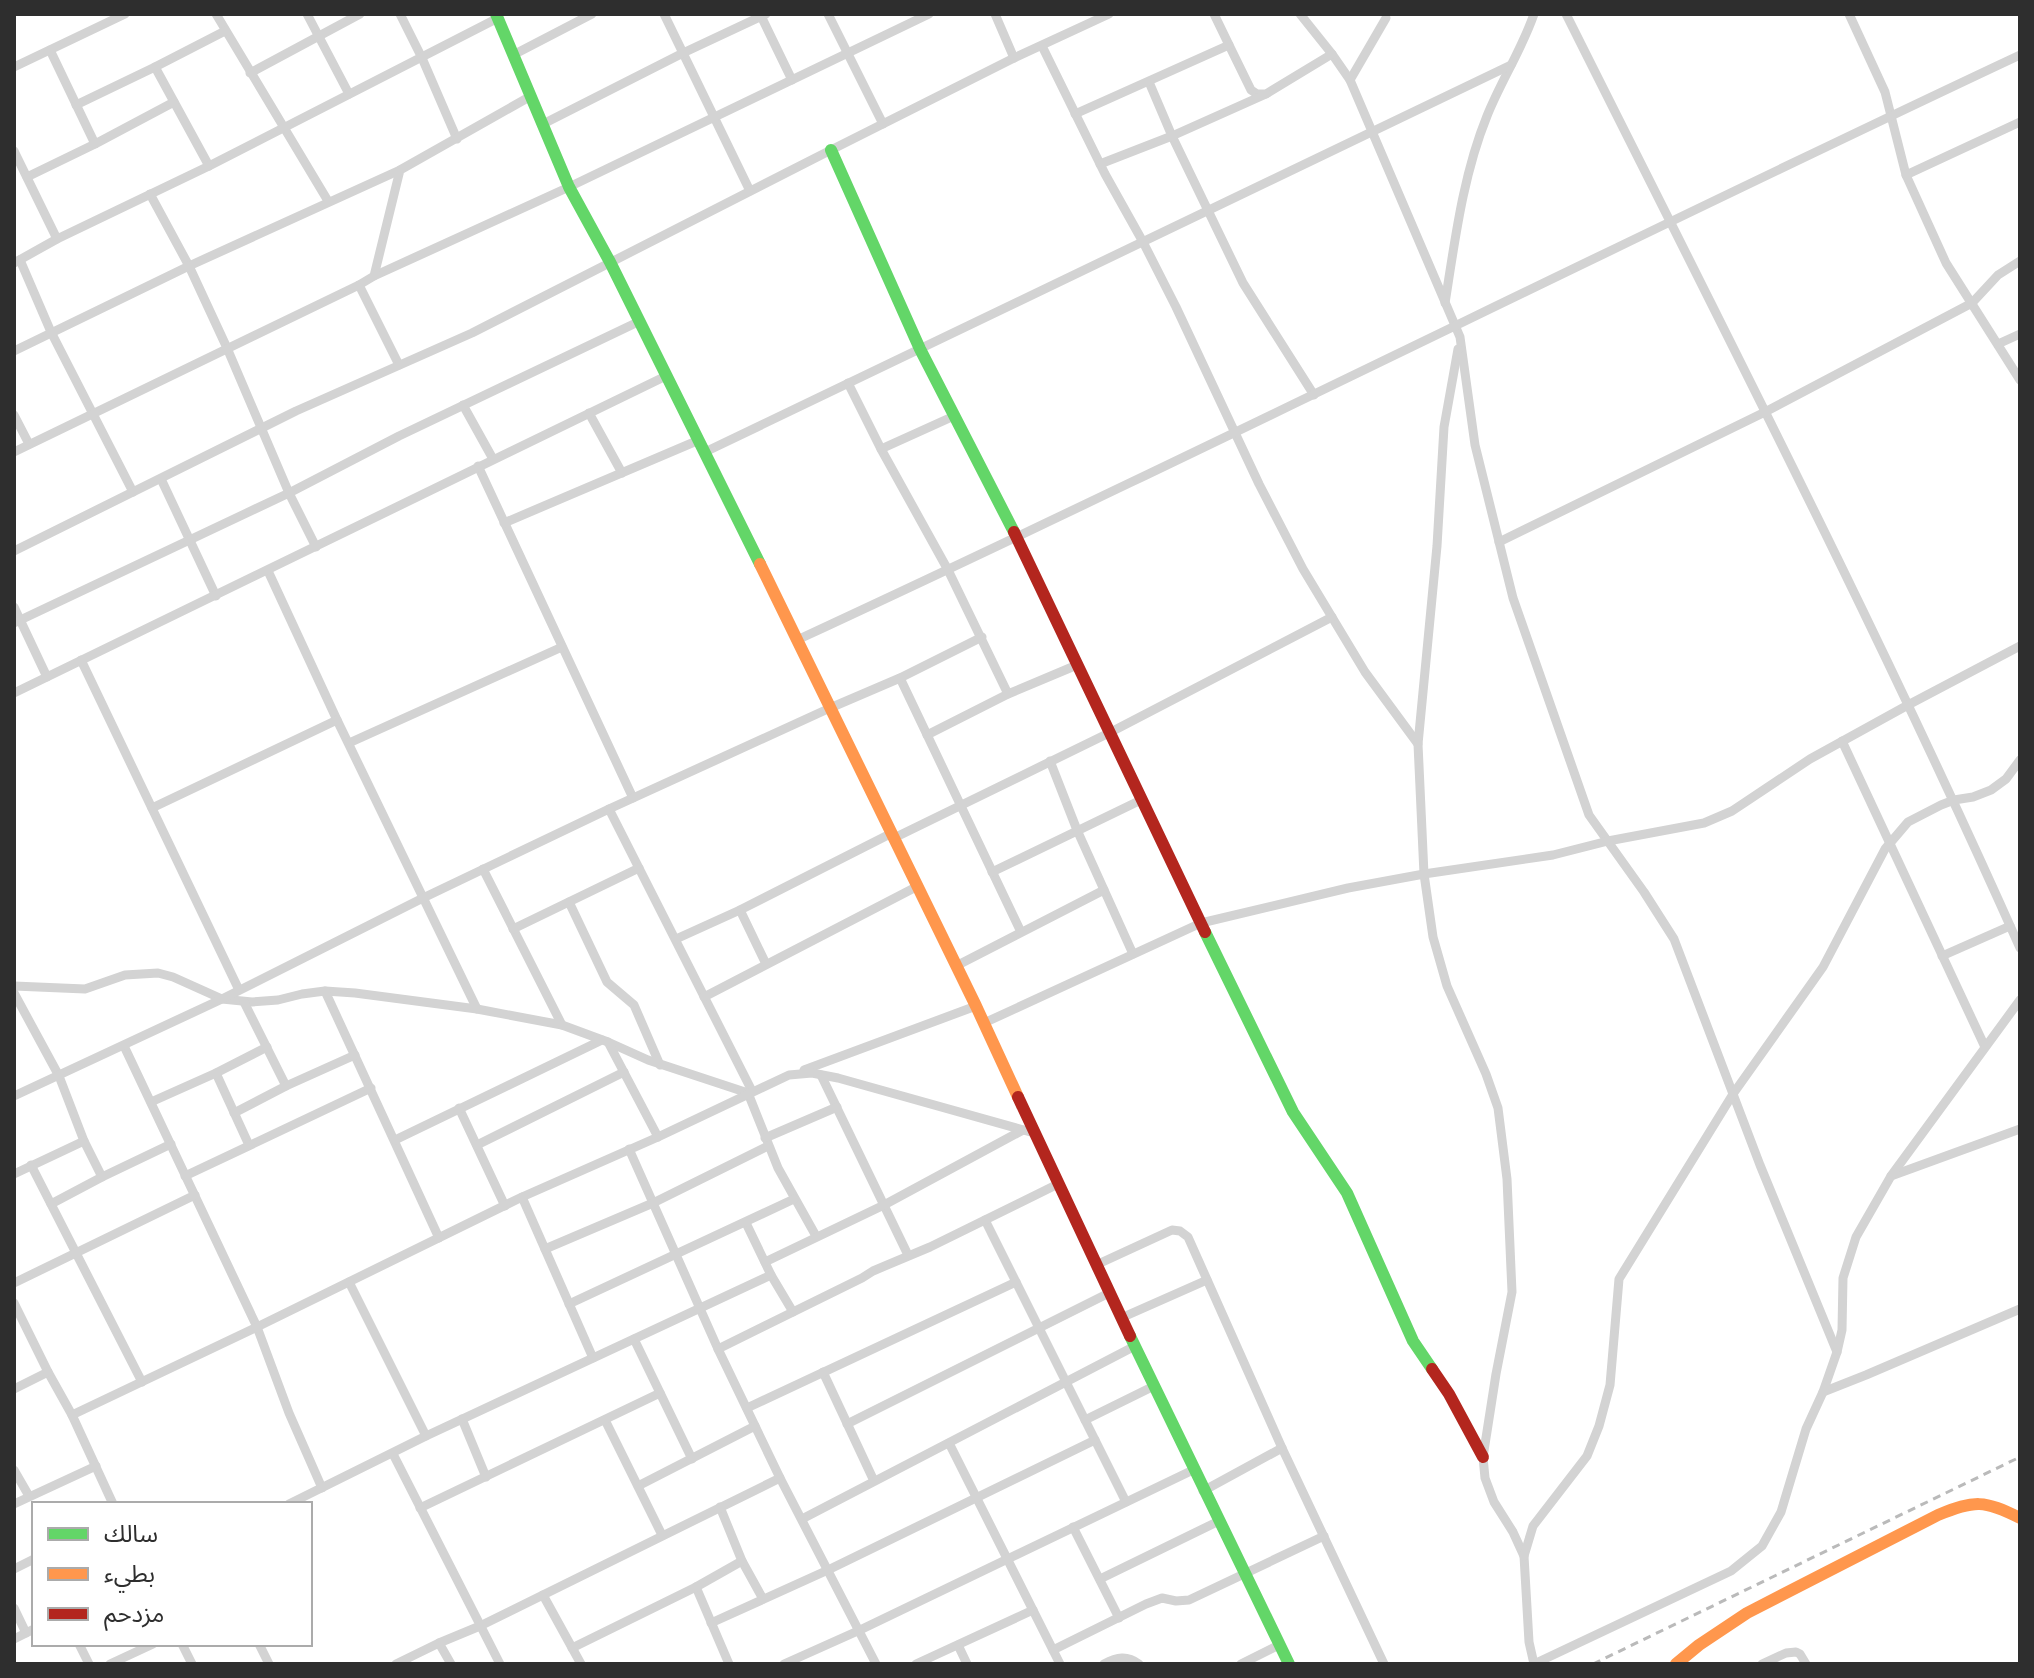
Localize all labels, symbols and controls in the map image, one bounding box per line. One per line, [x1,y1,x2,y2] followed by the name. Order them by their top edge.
[32,1502,312,1646] legend
[104,1520,158,1549] text: سالك
[104,1560,155,1593] text: بطيء
[104,1600,164,1631] text: مزدحم

